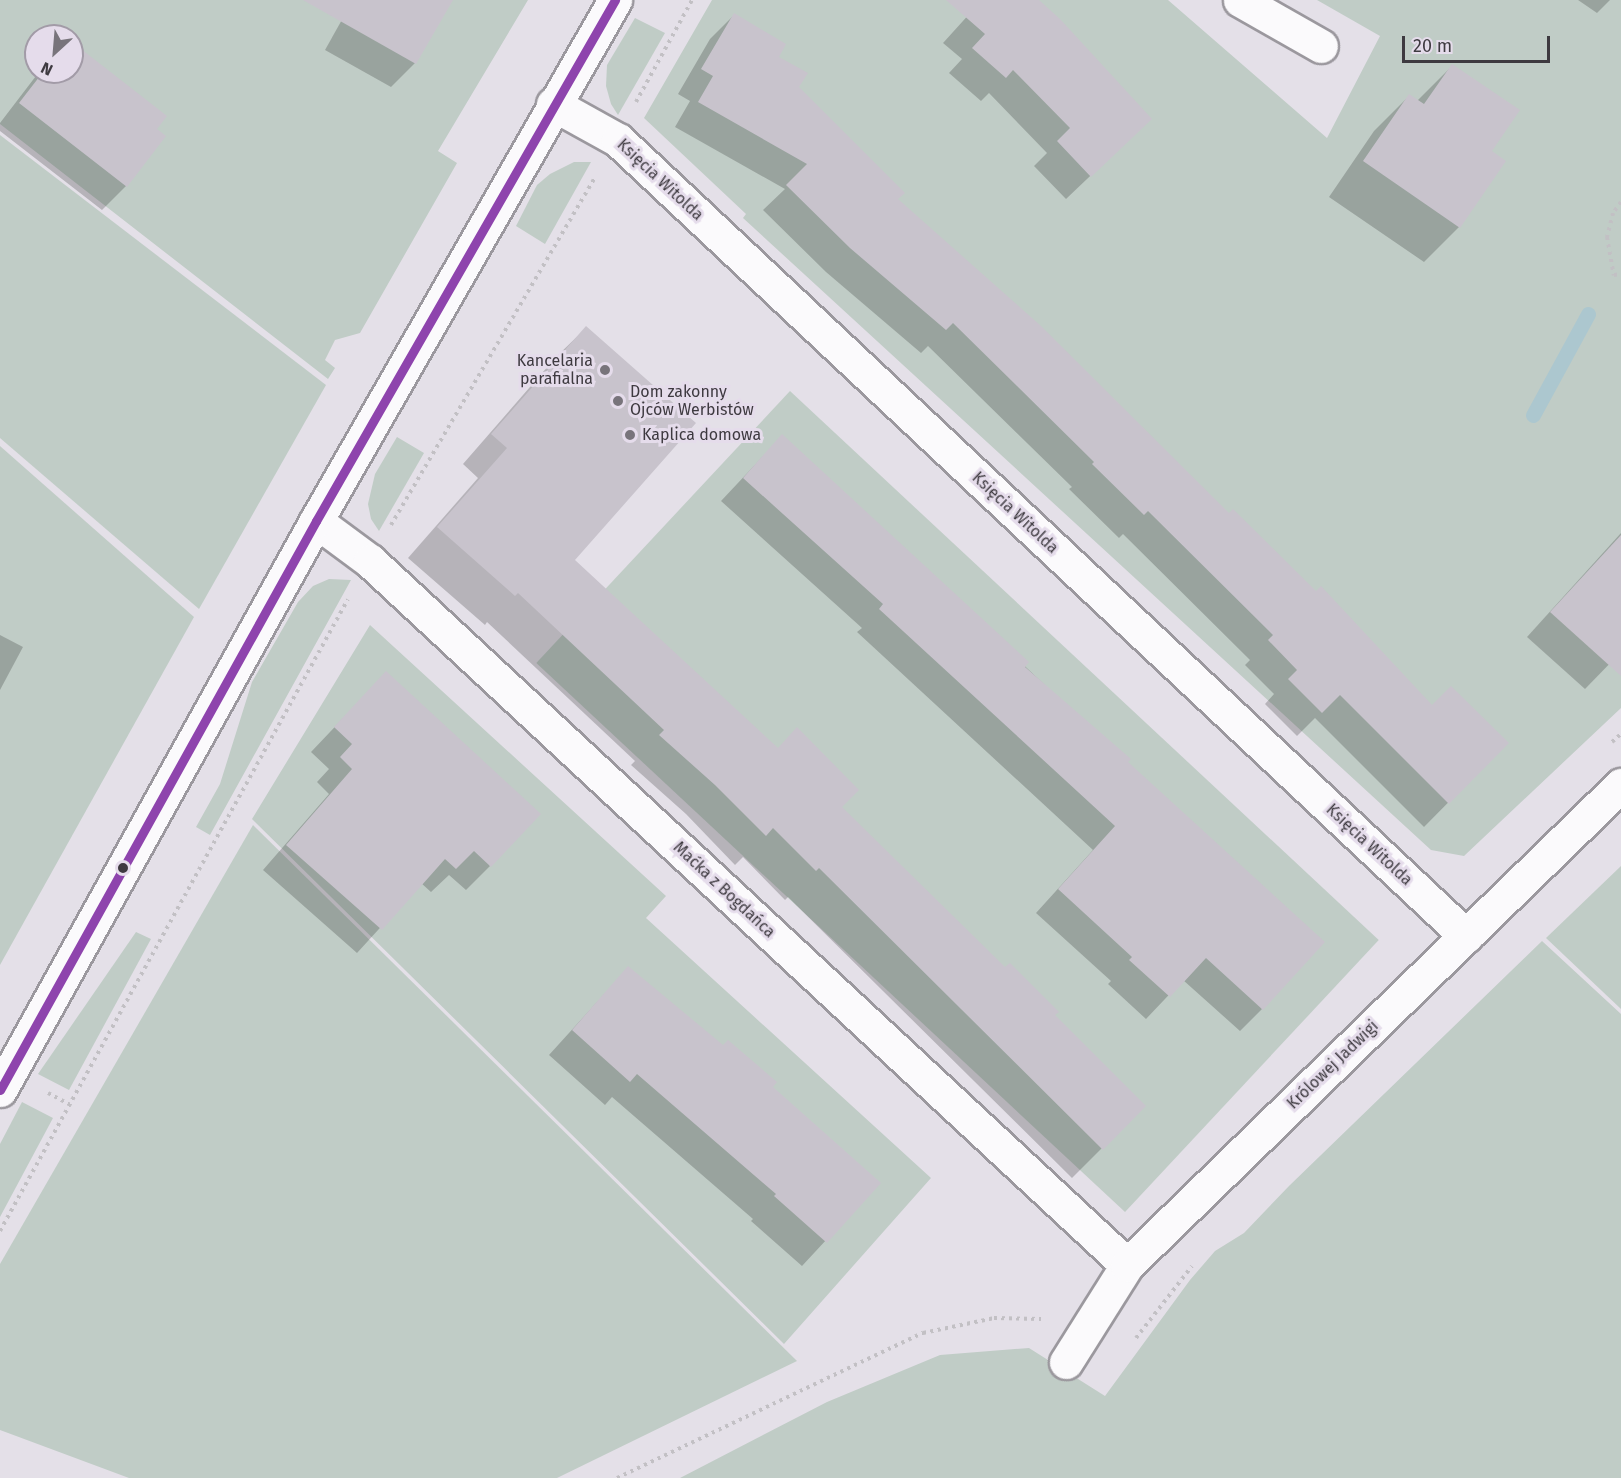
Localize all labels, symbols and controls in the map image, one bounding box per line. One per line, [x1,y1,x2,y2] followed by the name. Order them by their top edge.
[24,24,84,84] north arrow
[1405,24,1554,62] scale bar
[1413,35,1452,57] text: 20 m
[38,58,56,80] text: N
[613,135,707,225] street label: Księcia Witolda
[517,351,593,389] place label: Kancelaria parafialna
[598,363,612,377] marker: Kancelaria parafialna
[630,382,754,420] place label: Dom zakonny Ojców Werbistów
[611,394,625,408] marker: Dom zakonny Ojców Werbistów
[642,425,761,445] place label: Kaplica domowa
[623,428,637,442] marker: Kaplica domowa
[968,468,1062,558] street label: Księcia Witolda
[1322,800,1416,890] street label: Księcia Witolda
[669,838,779,942] street label: Maćka z Bogdańca
[117,862,129,874] unlabelled marker
[1283,1017,1383,1113] street label: Królowej Jadwigi

